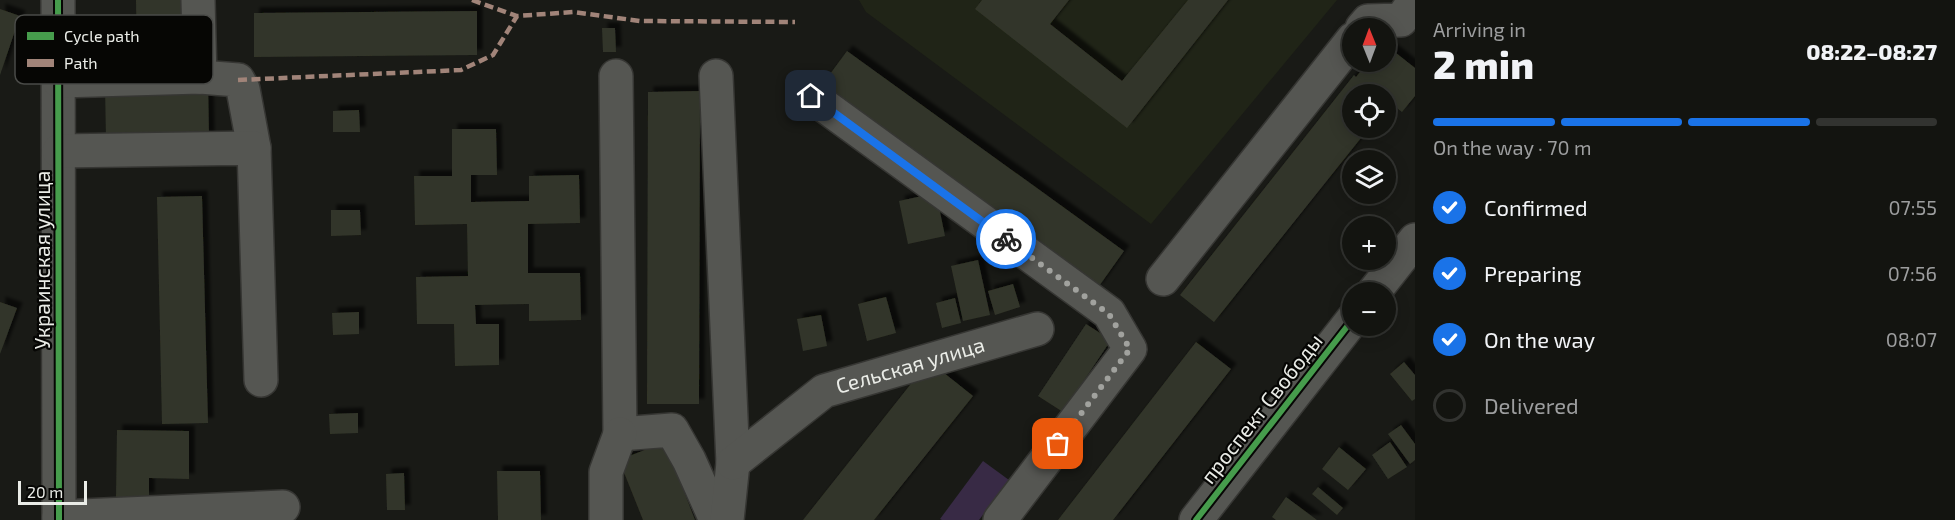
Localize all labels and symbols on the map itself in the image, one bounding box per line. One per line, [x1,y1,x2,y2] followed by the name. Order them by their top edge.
[15,15,213,84] legend
[1342,18,1396,72] north arrow
[64,26,140,45] text: Cycle path
[64,53,98,72] text: Path
[785,70,836,121] pin
[29,171,55,349] street label: Украинская улица
[976,209,1036,269] courier
[1195,328,1327,488] street label: проспект Свободы
[833,331,987,398] street label: Сельская улица
[1032,418,1083,469] pin
[18,478,87,506] scale bar

